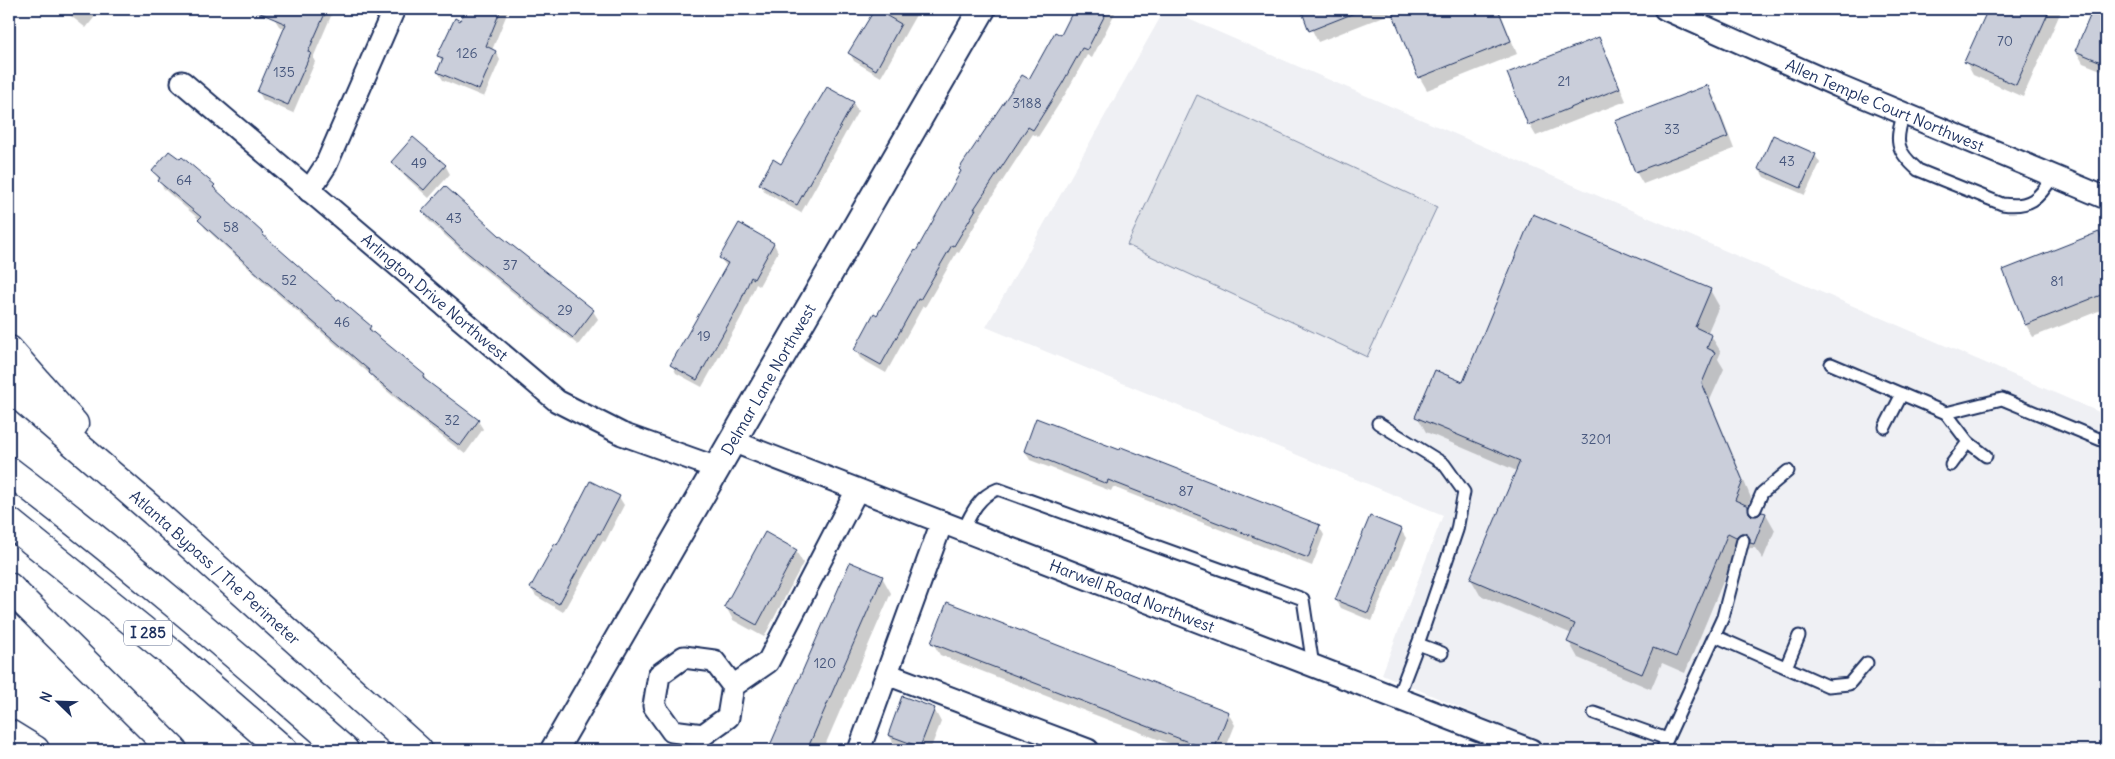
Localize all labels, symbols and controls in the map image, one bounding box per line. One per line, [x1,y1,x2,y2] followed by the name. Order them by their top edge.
[1997,32,2013,50] house number: 70
[456,44,478,62] house number: 126
[1783,54,1988,156] street label: Allen Temple Court Northwest
[273,63,295,81] house number: 135
[1557,72,1571,90] house number: 21
[1012,94,1042,112] house number: 3188
[1664,120,1680,138] house number: 33
[1779,152,1795,170] house number: 43
[411,154,427,172] house number: 49
[176,171,192,189] house number: 64
[446,209,462,227] house number: 43
[223,218,239,236] house number: 58
[357,229,513,365] street label: Arlington Drive Northwest
[503,256,518,274] house number: 37
[281,271,297,289] house number: 52
[2050,272,2064,290] house number: 81
[717,300,820,459] street label: Delmar Lane Northwest
[557,301,573,319] house number: 29
[334,313,350,331] house number: 46
[697,327,711,345] house number: 19
[444,411,460,429] house number: 32
[1581,430,1611,448] house number: 3201
[1179,482,1194,500] house number: 87
[126,486,305,650] street label: Atlanta Bypass / The Perimeter
[1047,555,1218,637] street label: Harwell Road Northwest
[124,620,172,646] road number: I 285
[814,654,836,672] house number: 120
[32,676,82,726] north arrow
[36,689,56,705] text: N

